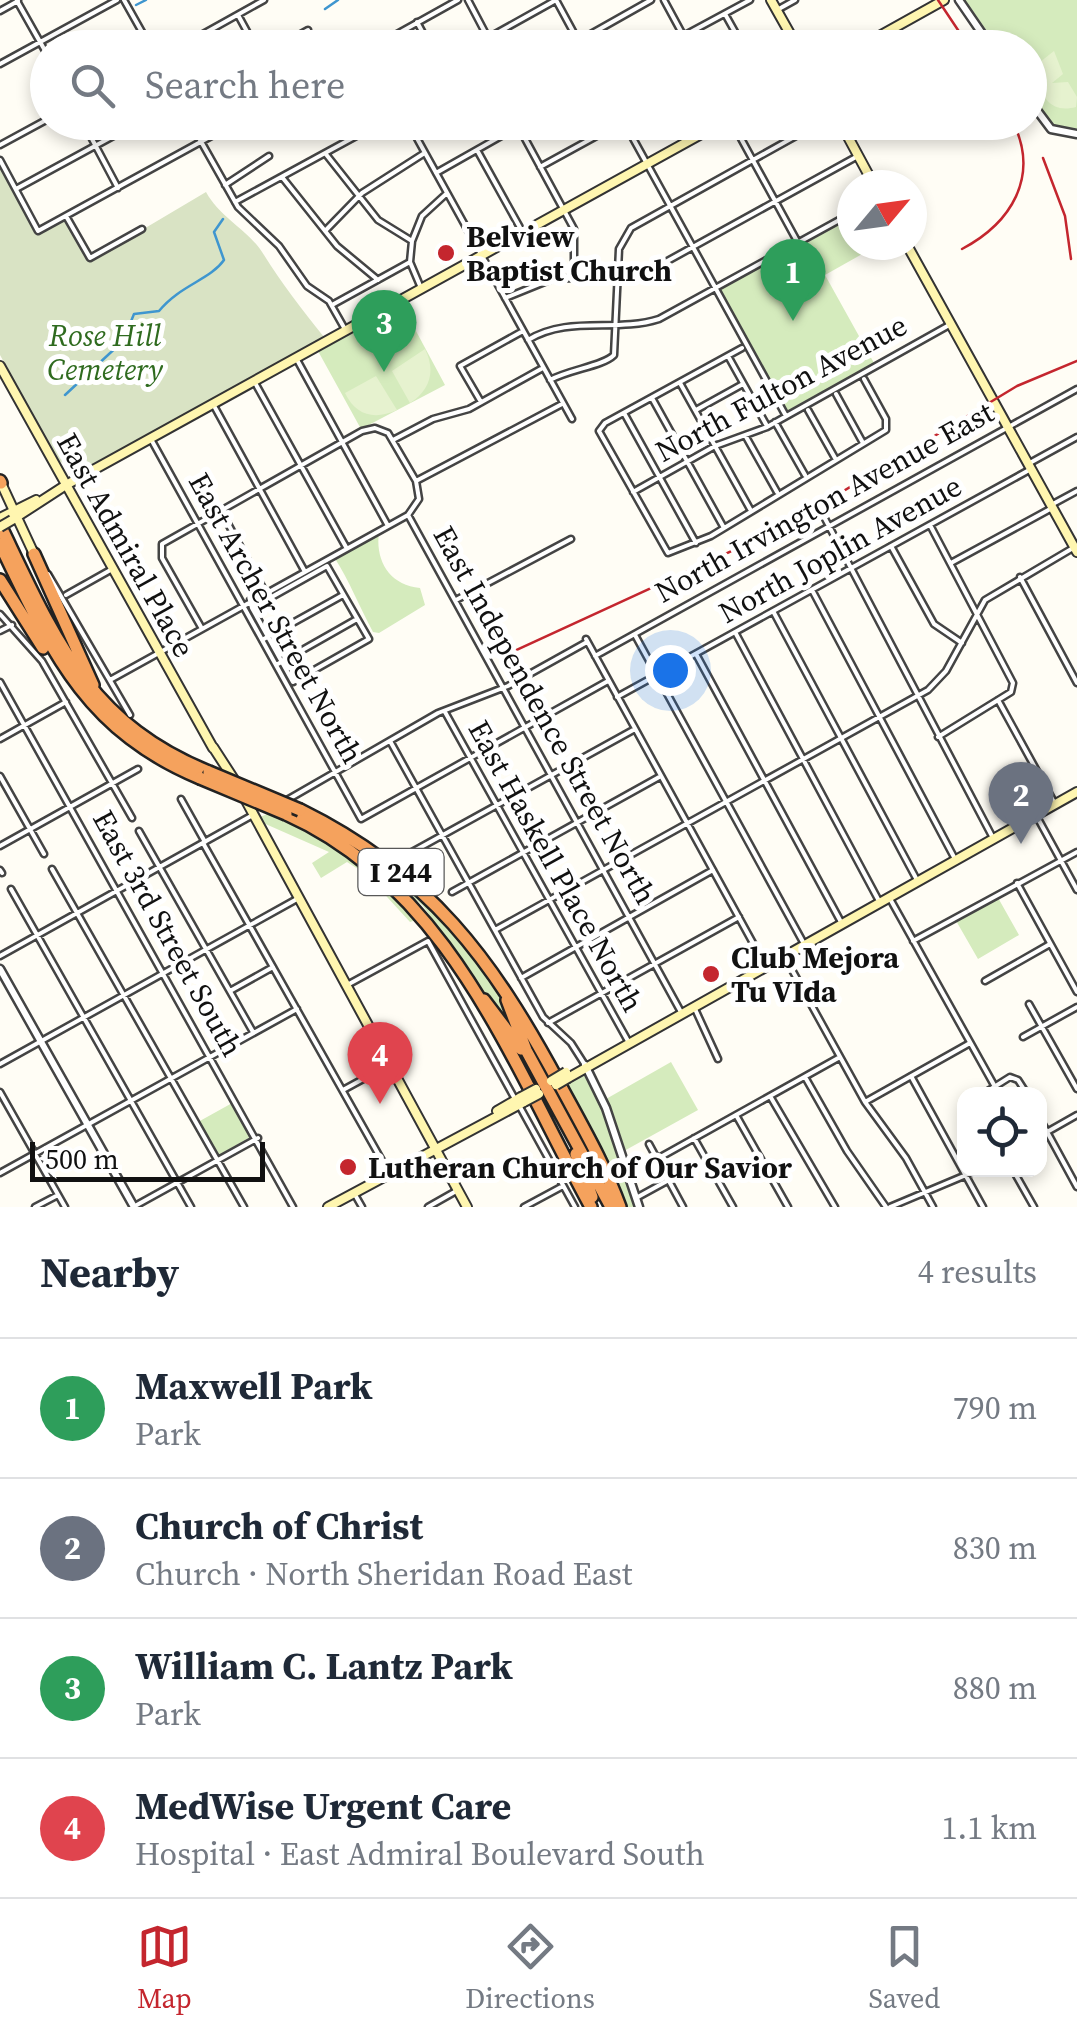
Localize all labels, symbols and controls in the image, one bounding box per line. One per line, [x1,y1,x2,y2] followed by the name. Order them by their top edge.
[30,30,1047,140] search box
[65,58,120,113] icon: search
[145,59,345,111] text: Search here
[837,170,927,260] north arrow
[466,216,672,291] place label: Belview Baptist Church
[760,238,826,321] pin: 1
[435,242,457,264] marker: Belview Baptist Church
[352,290,416,372] pin: 3
[648,304,914,472] street label: North Fulton Avenue
[47,315,163,390] park label: Rose Hill Cemetery
[647,392,1001,612] street label: North Irvington Avenue East
[47,426,205,664] street label: East Admiral Place
[179,465,373,771] street label: East Archer Street North
[711,465,969,633] street label: North Joplin Avenue
[424,519,666,911] street label: East Independence Street North
[645,645,696,696] your location
[459,713,653,1019] street label: East Haskell Place North
[988,762,1054,844] pin: 2
[83,802,253,1064] street label: East 3rd Street South
[358,849,444,895] road number: I 244
[731,937,900,1012] place label: Club Mejora Tu VIda
[700,963,722,985] marker: Club Mejora Tu VIda
[348,1022,412,1104] pin: 4
[957,1087,1047,1177] map controls
[957,1087,1047,1177] button: locate
[30,1137,265,1182] scale bar
[45,1140,119,1178] text: 500 m
[368,1147,792,1188] place label: Lutheran Church of Our Savior
[337,1156,359,1178] marker: Lutheran Church of Our Savior
[40,1243,179,1301] text: Nearby
[918,1250,1037,1294] text: 4 results
[135,1360,373,1412] text: Maxwell Park
[64,1386,81,1430] text: 1
[953,1386,1037,1430] text: 790 m
[135,1412,201,1456] text: Park
[135,1500,423,1552] text: Church of Christ
[64,1526,81,1570] text: 2
[953,1526,1037,1570] text: 830 m
[135,1552,632,1596] text: Church · North Sheridan Road East
[135,1640,513,1692] text: William C. Lantz Park
[64,1666,81,1710] text: 3
[953,1666,1037,1710] text: 880 m
[135,1692,201,1736] text: Park
[135,1780,511,1832] text: MedWise Urgent Care
[64,1806,81,1850] text: 4
[942,1806,1037,1850] text: 1.1 km
[135,1832,705,1876] text: Hospital · East Admiral Boulevard South
[137,1919,192,2017] tab: Map
[465,1919,595,2017] tab: Directions
[868,1919,940,2017] tab: Saved

